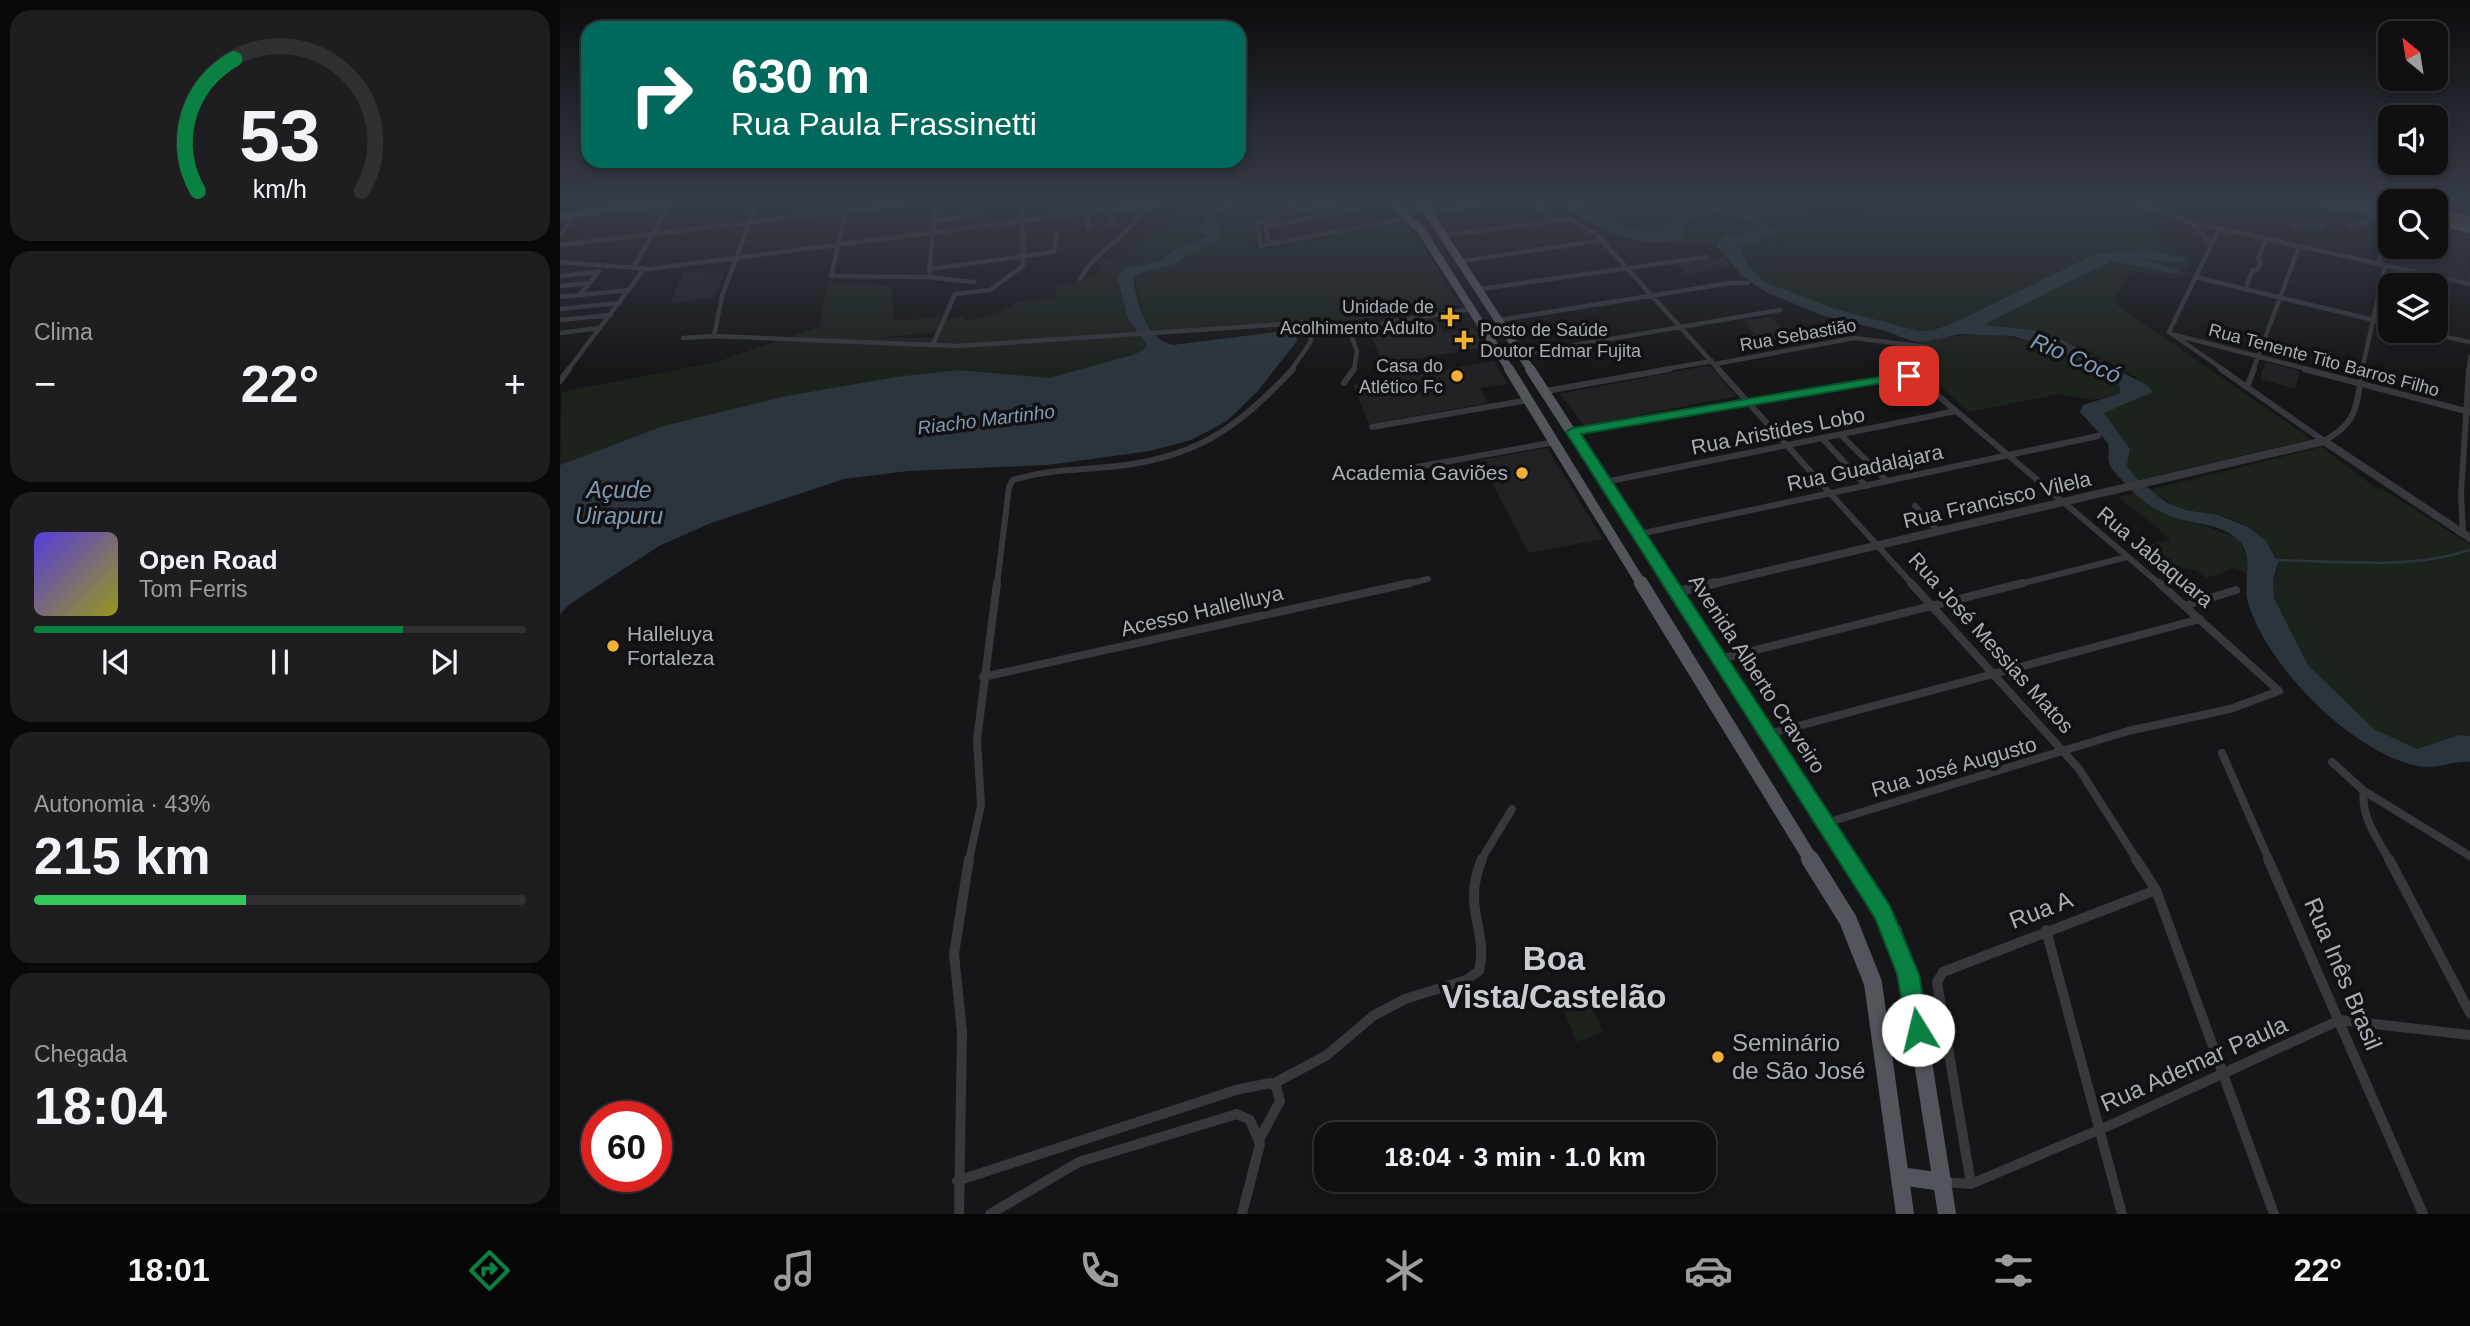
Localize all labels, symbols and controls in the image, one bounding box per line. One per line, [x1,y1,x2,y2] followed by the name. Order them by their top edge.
[2378,21,2448,91] north arrow
[2378,21,2448,343] map controls
[616,49,707,140] icon: right
[731,49,870,103] text: 630 m
[240,96,320,177] text: 53
[2378,105,2448,175] button: sound
[731,106,1037,142] text: Rua Paula Frassinetti
[253,175,307,203] text: km/h
[2378,189,2448,259] button: search
[2378,273,2448,343] button: layers
[1280,297,1434,338] place label: Unidade de Acolhimento Adulto
[1440,307,1460,327] marker: Unidade de Acolhimento Adulto
[1738,315,1858,355] street label: Rua Sebastião
[34,319,93,345] text: Clima
[1480,320,1642,361] place label: Posto de Saúde Doutor Edmar Fujita
[2207,320,2441,400] street label: Rua Tenente Tito Barros Filho
[2027,328,2125,389] water label: Rio Cocó
[1454,330,1474,350] marker: Posto de Saúde Doutor Edmar Fujita
[1879,346,1939,406] pin
[241,355,319,413] text: 22°
[1359,356,1443,397] place label: Casa do Atlético Fc
[1890,357,1928,395] icon: arrive
[34,363,56,405] text: −
[504,363,526,405] text: +
[1449,368,1465,384] marker: Casa do Atlético Fc
[916,401,1056,438] water label: Riacho Martinho
[1689,402,1867,459] street label: Rua Aristides Lobo
[1785,440,1945,495] street label: Rua Guadalajara
[1332,461,1508,484] place label: Academia Gaviões
[1514,465,1530,481] marker: Academia Gaviões
[1901,467,2093,532] street label: Rua Francisco Vilela
[575,477,663,529] water label: Açude Uirapuru
[2093,502,2218,612] street label: Rua Jabaquara
[139,545,278,575] text: Open Road
[1904,548,2078,738] street label: Rua José Messias Matos
[1685,570,1830,777] street label: Avenida Alberto Craveiro
[139,576,248,602] text: Tom Ferris
[1119,581,1286,640] street label: Acesso Hallelluya
[627,622,715,669] place label: Halleluya Fortaleza
[605,638,621,654] marker: Halleluya Fortaleza
[97,643,135,681] icon: previous
[261,643,299,681] icon: pause
[425,643,463,681] icon: next
[1869,732,2039,801] street label: Rua José Augusto
[34,791,210,817] text: Autonomia · 43%
[34,827,210,885] text: 215 km
[2005,885,2076,934] street label: Rua A
[2299,894,2388,1054] street label: Rua Inês Brasil
[1441,940,1667,1015] district label: Boa Vista/Castelão
[1881,993,1955,1067] position arrow
[2096,1010,2292,1117] street label: Rua Ademar Paula
[1732,1029,1865,1084] place label: Seminário de São José
[34,1041,127,1067] text: Chegada
[1710,1049,1726,1065] marker: Seminário de São José
[34,1077,167,1135] text: 18:04
[581,1101,672,1192] speed limit sign: 60
[1384,1142,1646,1172] text: 18:04 · 3 min · 1.0 km
[465,1246,514,1295] icon: directions
[770,1246,819,1295] icon: music
[1075,1246,1124,1295] icon: phone
[1380,1246,1429,1295] icon: climate
[1684,1246,1733,1295] icon: car
[1989,1246,2038,1295] icon: filters
[128,1252,210,1288] text: 18:01
[2294,1252,2342,1288] text: 22°

